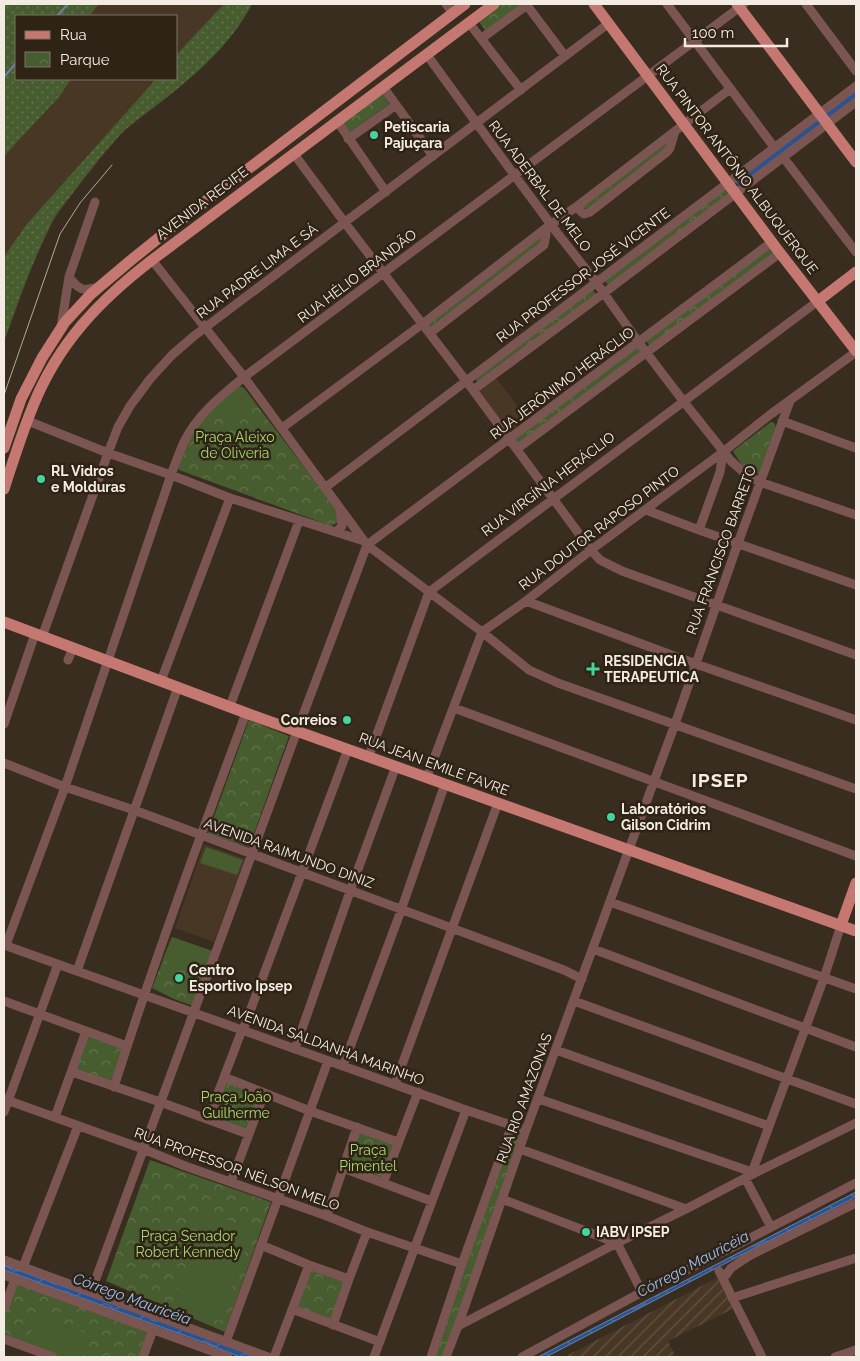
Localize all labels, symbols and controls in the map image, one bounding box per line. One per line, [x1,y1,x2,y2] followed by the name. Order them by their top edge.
[15,15,178,80] legend
[685,15,788,47] scale bar
[692,24,734,42] text: 100 m
[60,26,87,44] text: Rua
[60,51,110,69] text: Parque
[653,60,822,277] street label: RUA PINTOR ANTÔNIO ALBUQUERQUE
[486,117,594,255] street label: RUA ADERBAL DE MELO
[384,119,450,151] place label: Petiscaria Pajuçara
[368,129,380,141] marker: Petiscaria Pajuçara
[153,163,251,243] street label: AVENIDA RECIFE
[492,204,673,346] street label: RUA PROFESSOR JOSÉ VICENTE
[193,219,321,322] street label: RUA PADRE LIMA E SÁ
[294,225,419,326] street label: RUA HÉLIO BRANDÃO
[486,323,637,442] street label: RUA JERÔNIMO HERÁCLIO
[478,428,618,539] street label: RUA VIRGÍNIA HERÁCLIO
[195,429,275,461] park label: Praça Aleixo de Oliveria
[516,462,682,594] street label: RUA DOUTOR RAPOSO PINTO
[51,463,126,495] place label: RL Vidros e Molduras
[683,463,759,637] street label: RUA FRANCISCO BARRETO
[35,473,47,485] marker: RL Vidros e Molduras
[604,653,700,685] place label: RESIDENCIA TERAPEUTICA
[586,662,600,676] marker: RESIDENCIA TERAPEUTICA
[281,712,337,728] place label: Correios
[341,714,353,726] marker: Correios
[357,729,511,799] street label: RUA JEAN EMILE FAVRE
[691,769,749,791] district label: IPSEP
[621,801,711,833] place label: Laboratórios Gilson Cidrim
[605,811,617,823] marker: Laboratórios Gilson Cidrim
[202,815,376,891] street label: AVENIDA RAIMUNDO DINIZ
[189,962,292,994] place label: Centro Esportivo Ipsep
[173,972,185,984] marker: Centro Esportivo Ipsep
[226,1002,426,1088] street label: AVENIDA SALDANHA MARINHO
[493,1030,555,1165] street label: RUA RIO AMAZONAS
[201,1089,271,1121] park label: Praça João Guilherme
[132,1123,342,1214] street label: RUA PROFESSOR NÉLSON MELO
[339,1142,397,1174] park label: Praça Pimentel
[596,1224,670,1240] place label: IABV IPSEP
[580,1226,592,1238] marker: IABV IPSEP
[634,1227,752,1301] water label: Córrego Mauricéia
[136,1228,241,1260] park label: Praça Senador Robert Kennedy
[71,1269,193,1329] water label: Córrego Mauricéia

